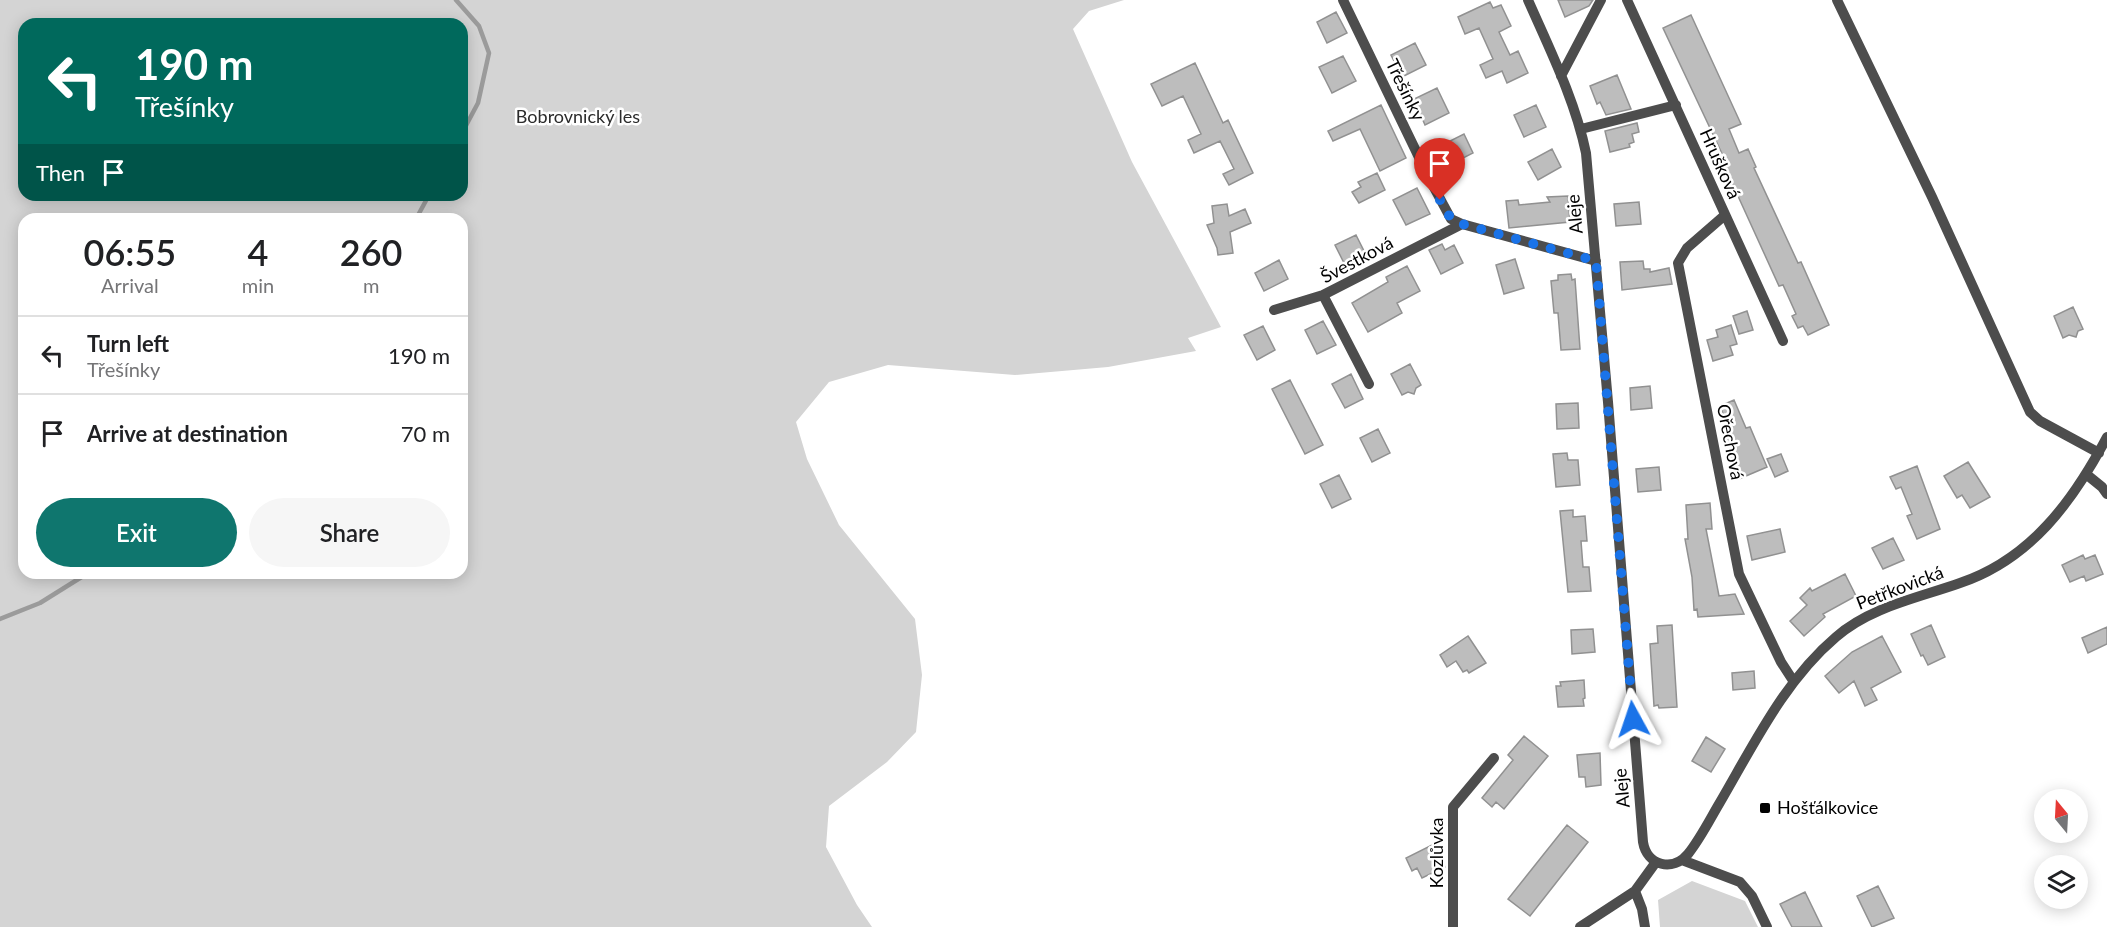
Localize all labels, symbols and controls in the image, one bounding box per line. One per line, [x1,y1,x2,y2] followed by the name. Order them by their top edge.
[135,39,253,89] text: 190 m
[36,42,114,120] icon: left
[1382,55,1431,125] street label: Třešínky
[135,90,234,123] text: Třešínky
[516,105,640,127] park label: Bobrovnický les
[1696,125,1746,202] street label: Hrušková
[1414,138,1465,200] pin
[1423,147,1456,180] icon: arrive
[97,156,130,189] icon: arrive
[36,159,85,186] text: Then
[1561,193,1587,235] street label: Aleje
[84,230,176,274] text: 06:55
[248,230,268,274] text: 4
[340,230,402,274] text: 260
[1317,231,1396,287] street label: Švestková
[101,273,159,297] text: Arrival
[242,273,274,297] text: min
[363,273,379,297] text: m
[87,330,169,357] text: Turn left
[36,339,69,372] icon: left
[388,342,450,369] text: 190 m
[87,357,160,381] text: Třešínky
[1713,402,1749,481] street label: Ořechová
[36,417,69,450] icon: arrive
[87,420,288,447] text: Arrive at destination
[401,420,450,447] text: 70 m
[36,498,237,567] button: Exit
[249,498,450,567] button: Share
[1853,560,1946,614] street label: Petřkovická
[1601,687,1665,751] position arrow
[1608,767,1634,809] street label: Aleje
[2034,789,2088,843] north arrow
[2034,789,2088,909] map controls
[1777,796,1878,818] place label: Hošťálkovice
[1758,801,1772,815] marker: Hošťálkovice
[1425,817,1447,889] street label: Kozlůvka
[2034,855,2088,909] button: layers

